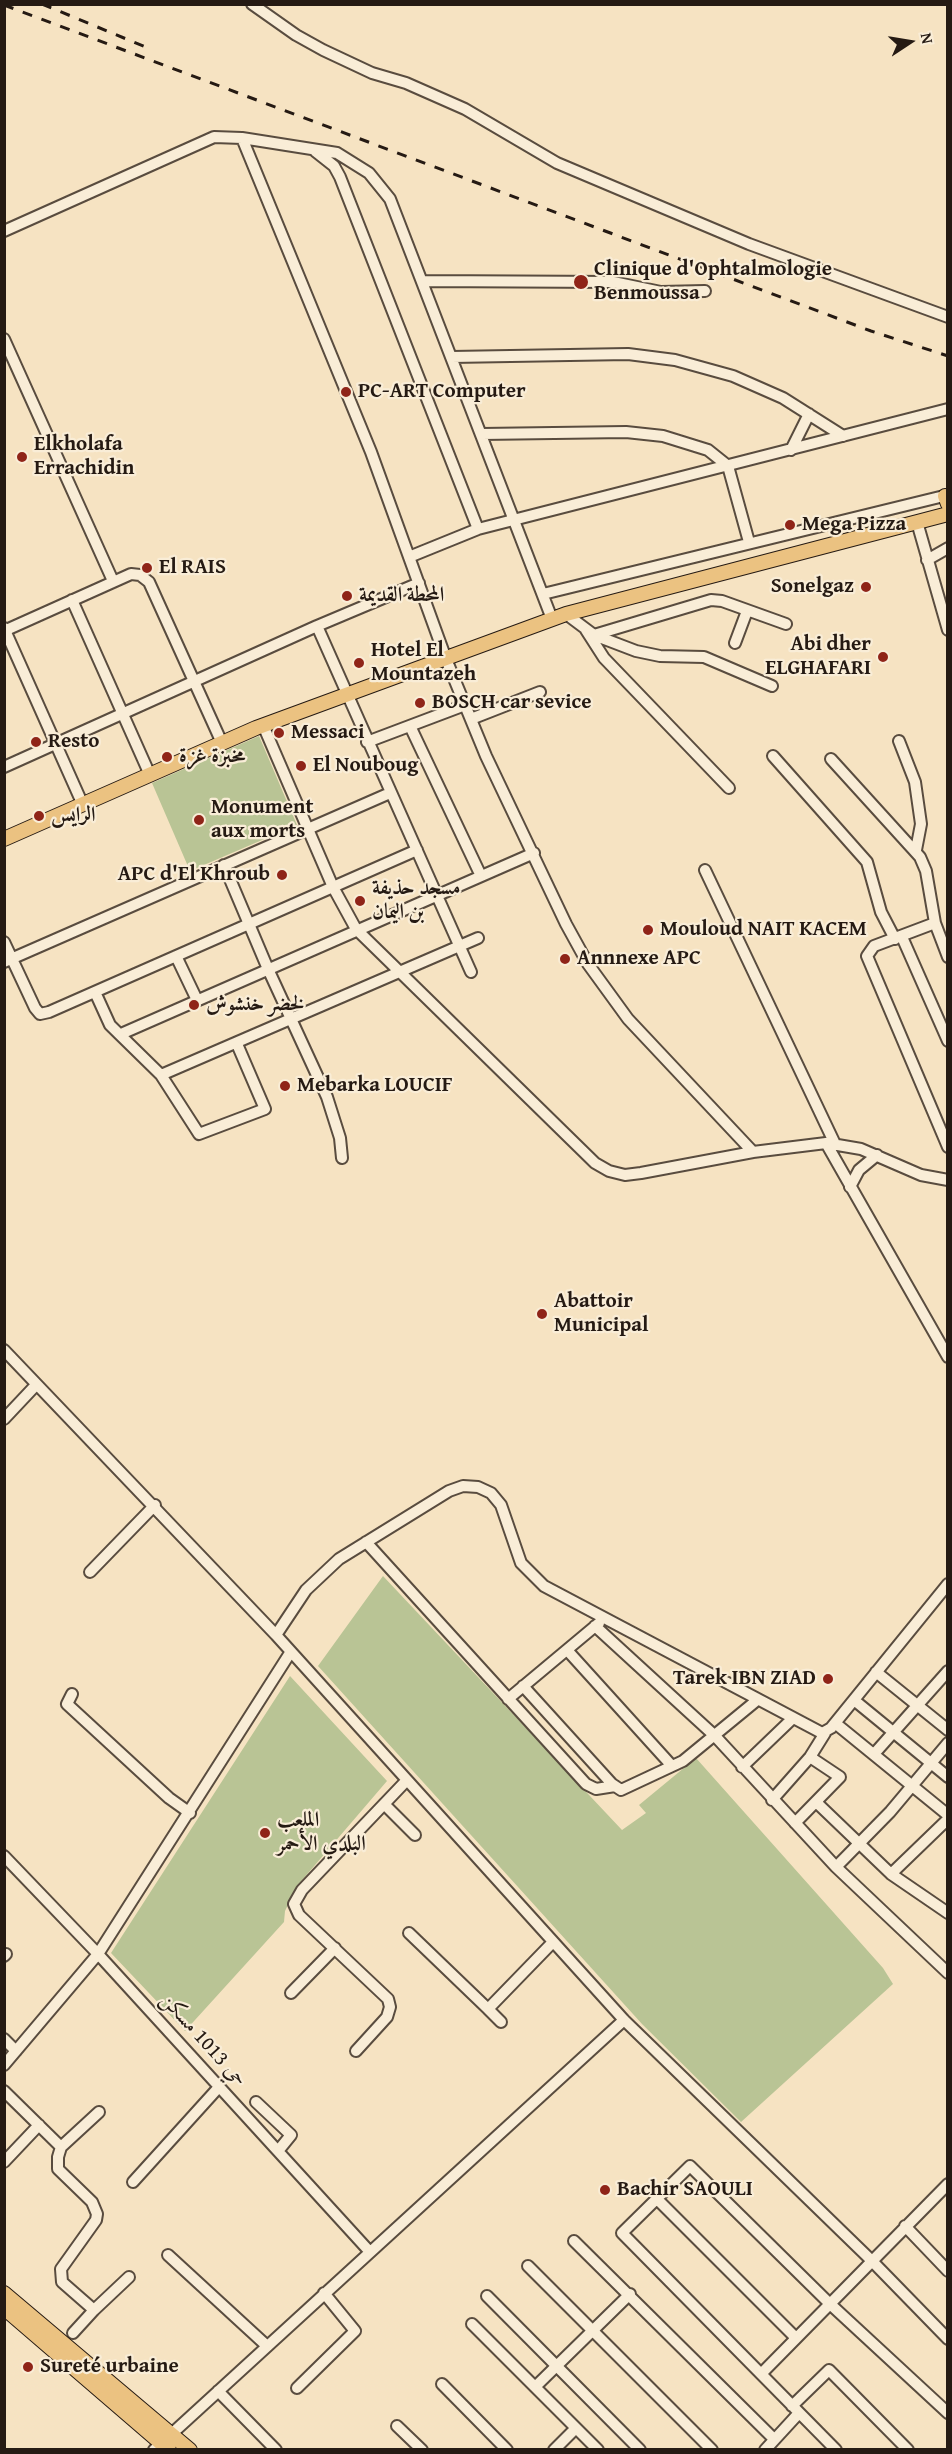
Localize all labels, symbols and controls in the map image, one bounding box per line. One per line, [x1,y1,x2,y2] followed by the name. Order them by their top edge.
[880,12,940,72] north arrow
[915,31,940,46] text: N
[594,257,832,307] place label: Clinique d'Ophtalmologie Benmoussa
[572,273,590,291] marker: Clinique d'Ophtalmologie Benmoussa
[358,379,526,405] place label: PC-ART Computer
[339,385,353,399] marker: PC-ART Computer
[34,432,134,482] place label: Elkholafa Errachidin
[15,450,29,464] marker: Elkholafa Errachidin
[802,512,906,538] place label: Mega Pizza
[783,518,797,532] marker: Mega Pizza
[159,555,226,581] place label: El RAIS
[140,561,154,575] marker: El RAIS
[771,574,854,600] place label: Sonelgaz
[859,580,873,594] marker: Sonelgaz
[359,583,444,609] place label: المحطة القديمة
[340,589,354,603] marker: المحطة القديمة
[765,632,871,682] place label: Abi dher ELGHAFARI
[371,638,476,688] place label: Hotel El Mountazeh
[876,650,890,664] marker: Abi dher ELGHAFARI
[352,656,366,670] marker: Hotel El Mountazeh
[432,690,592,716] place label: BOSCH car sevice
[413,696,427,710] marker: BOSCH car sevice
[291,720,364,746] place label: Messaci
[272,726,286,740] marker: Messaci
[48,729,99,755] place label: Resto
[29,735,43,749] marker: Resto
[179,744,245,770] place label: مخبزة غزة
[160,750,174,764] marker: مخبزة غزة
[313,753,418,779] place label: El Nouboug
[294,759,308,773] marker: El Nouboug
[211,795,313,845] place label: Monument aux morts
[51,803,96,829] place label: الرايس
[32,809,46,823] marker: الرايس
[192,813,206,827] marker: Monument aux morts
[118,862,270,888] place label: APC d'El Khroub
[275,868,289,882] marker: APC d'El Khroub
[372,876,460,926] place label: مسجد حذيفة بن اليمان
[353,894,367,908] marker: مسجد حذيفة بن اليمان
[660,917,867,943] place label: Mouloud NAIT KACEM
[641,923,655,937] marker: Mouloud NAIT KACEM
[577,946,701,972] place label: Annnexe APC
[558,952,572,966] marker: Annnexe APC
[206,992,304,1018] place label: لخضر خنشوش
[187,998,201,1012] marker: لخضر خنشوش
[297,1073,453,1099] place label: Mebarka LOUCIF
[278,1079,292,1093] marker: Mebarka LOUCIF
[554,1289,648,1339] place label: Abattoir Municipal
[535,1307,549,1321] marker: Abattoir Municipal
[673,1666,816,1692] place label: Tarek IBN ZIAD
[821,1672,835,1686] marker: Tarek IBN ZIAD
[277,1808,366,1858] place label: الملعب البلدي الأحمر
[258,1826,272,1840] marker: الملعب البلدي الأحمر
[154,1988,252,2092] street label: حي 1013 مسكن
[617,2177,753,2203] place label: Bachir SAOULI
[598,2183,612,2197] marker: Bachir SAOULI
[40,2354,179,2380] place label: Sureté urbaine
[21,2360,35,2374] marker: Sureté urbaine

